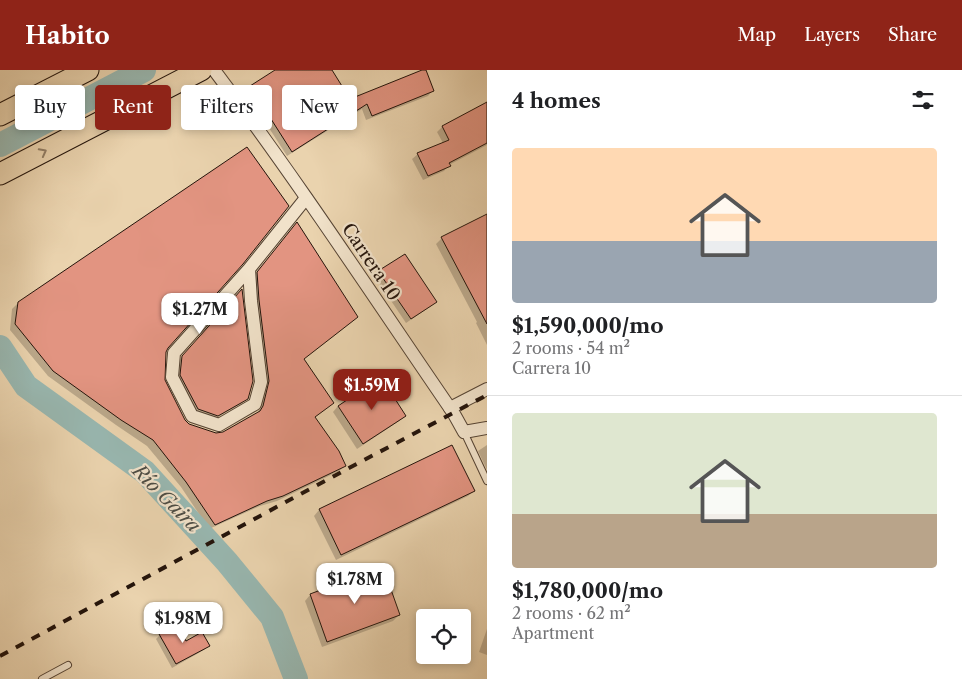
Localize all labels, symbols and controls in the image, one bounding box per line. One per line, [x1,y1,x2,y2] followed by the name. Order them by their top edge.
[25,21,110,50] text: Habito
[738,24,776,46] text: Map
[804,24,860,46] text: Layers
[888,24,937,46] text: Share
[15,85,85,130] chip: Buy
[95,85,171,130] chip: Rent
[181,85,272,130] chip: Filters
[282,85,357,130] chip: New
[909,86,937,114] icon: filters
[512,88,601,113] text: 4 homes
[38,148,47,158] one-way arrow
[680,180,770,270] icon: home
[337,219,405,305] street label: Carrera 10
[159,292,241,335] pin: $1.27M
[172,299,228,319] text: $1.27M
[512,313,664,338] text: $1,590,000/mo
[512,338,630,358] text: 2 rooms · 54 m²
[512,358,591,378] text: Carrera 10
[331,368,413,411] pin: $1.59M
[344,375,400,395] text: $1.59M
[680,446,770,536] icon: home
[127,458,206,538] water label: Río Gaira
[314,562,396,605] pin: $1.78M
[327,569,383,589] text: $1.78M
[512,578,663,603] text: $1,780,000/mo
[142,602,224,644] pin: $1.98M
[512,603,631,623] text: 2 rooms · 62 m²
[155,608,211,628] text: $1.98M
[416,609,471,664] map controls
[416,609,471,664] button: locate
[512,623,594,643] text: Apartment

